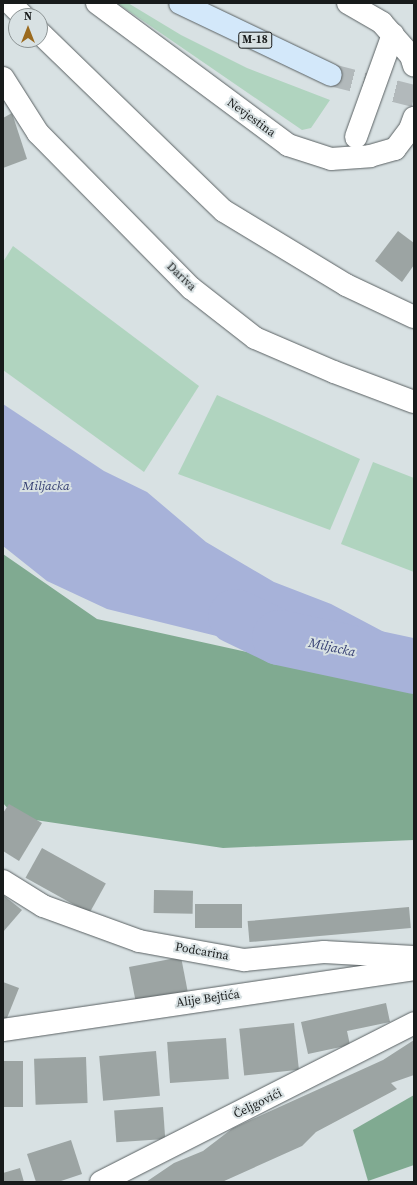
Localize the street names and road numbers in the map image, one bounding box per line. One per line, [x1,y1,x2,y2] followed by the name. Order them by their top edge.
[238,31,272,49] road number: M-18
[224,96,278,140] street label: Nevjestina
[163,260,199,294] street label: Dariva
[174,940,230,964] street label: Podcarina
[175,987,241,1011] street label: Alije Bejtića
[231,1086,285,1122] street label: Čeljgovići

